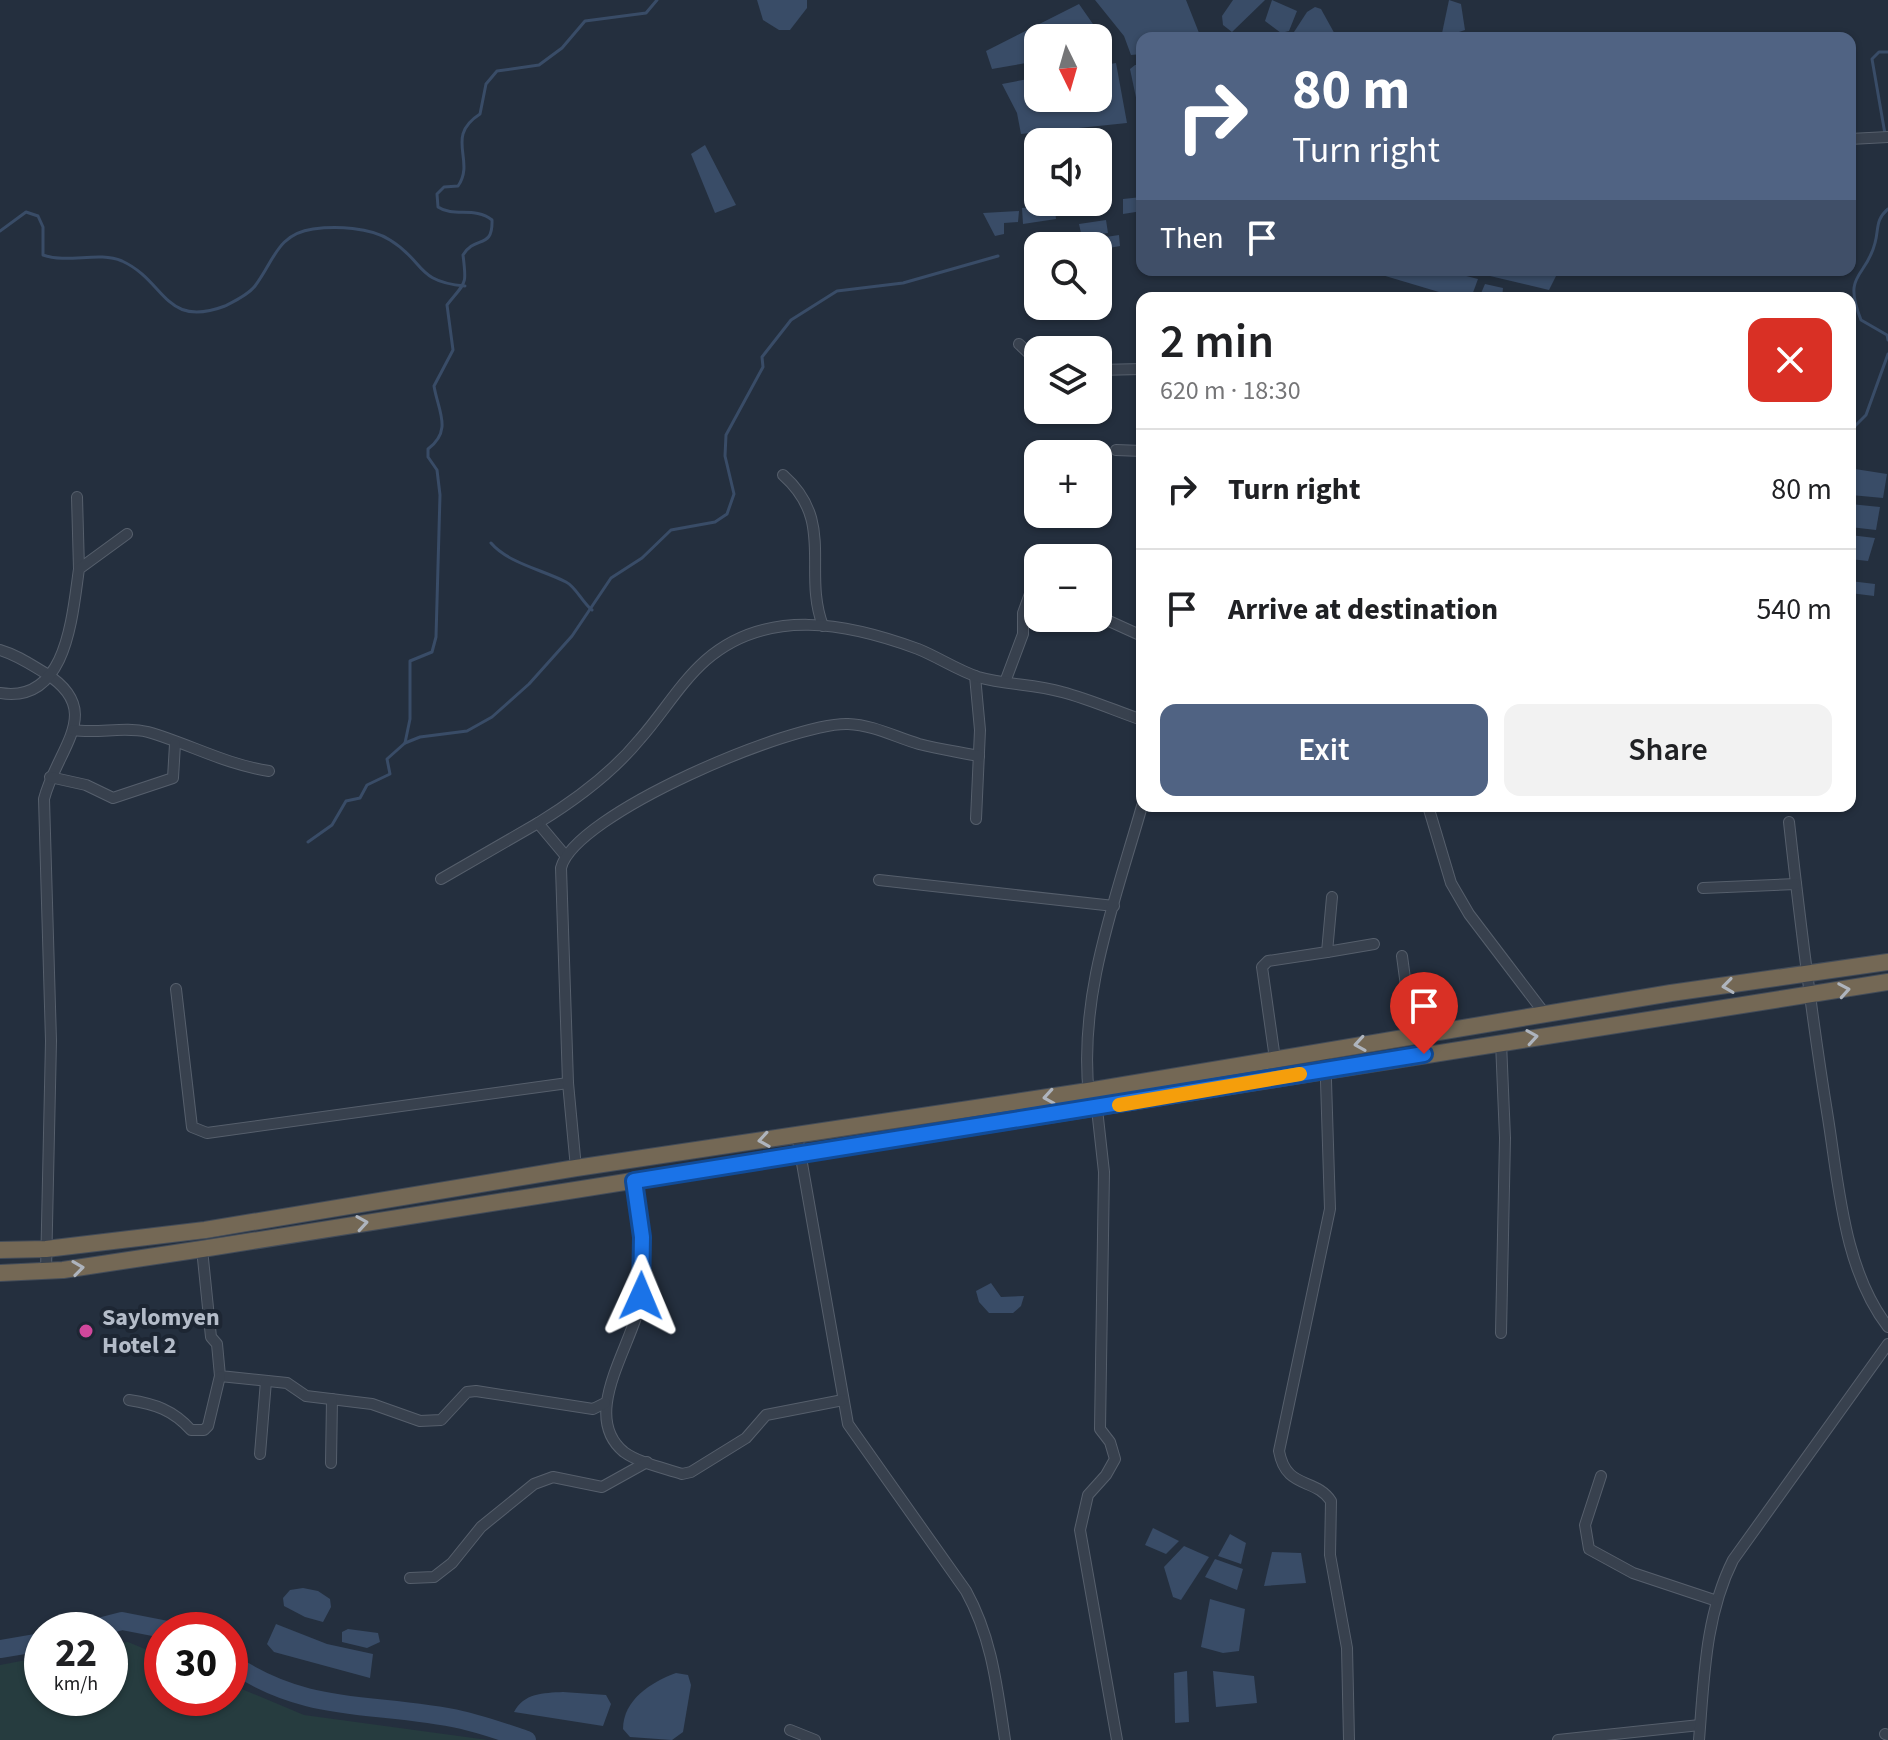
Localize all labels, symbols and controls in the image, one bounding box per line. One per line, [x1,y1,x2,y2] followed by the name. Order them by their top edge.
[1024,24,1112,112] north arrow
[1024,24,1112,632] map controls
[1292,51,1410,130] text: 80 m
[1160,64,1264,168] icon: right
[1292,125,1440,176] text: Turn right
[1024,128,1112,216] button: sound
[1240,216,1284,260] icon: arrive
[1160,217,1224,260] text: Then
[1024,232,1112,320] button: search
[1160,308,1274,376] text: 2 min
[1748,318,1832,402] button: close
[1024,336,1112,424] button: layers
[1160,372,1301,409] text: 620 m · 18:30
[1024,440,1112,528] button: +
[1160,467,1204,511] icon: right
[1228,468,1360,511] text: Turn right
[1771,468,1832,511] text: 80 m
[1024,544,1112,632] button: −
[1160,587,1204,631] icon: arrive
[1228,588,1498,631] text: Arrive at destination
[1756,588,1832,631] text: 540 m
[1160,704,1488,796] button: Exit
[1504,704,1832,796] button: Share
[1390,972,1458,1054] pin
[1721,977,1735,994] one-way arrow
[1837,982,1851,999] one-way arrow
[1402,984,1446,1028] icon: arrive
[1525,1030,1538,1047] one-way arrow
[1354,1035,1367,1052] one-way arrow
[1042,1088,1056,1105] one-way arrow
[757,1131,771,1148] one-way arrow
[355,1215,369,1232] one-way arrow
[599,1254,683,1338] position arrow
[71,1260,85,1277] one-way arrow
[102,1300,220,1363] place label: Saylomyen Hotel 2
[77,1322,95,1340] marker: Saylomyen Hotel 2
[144,1612,248,1716] speed limit sign: 30
[55,1625,97,1682] text: 22
[54,1670,98,1698] text: km/h

